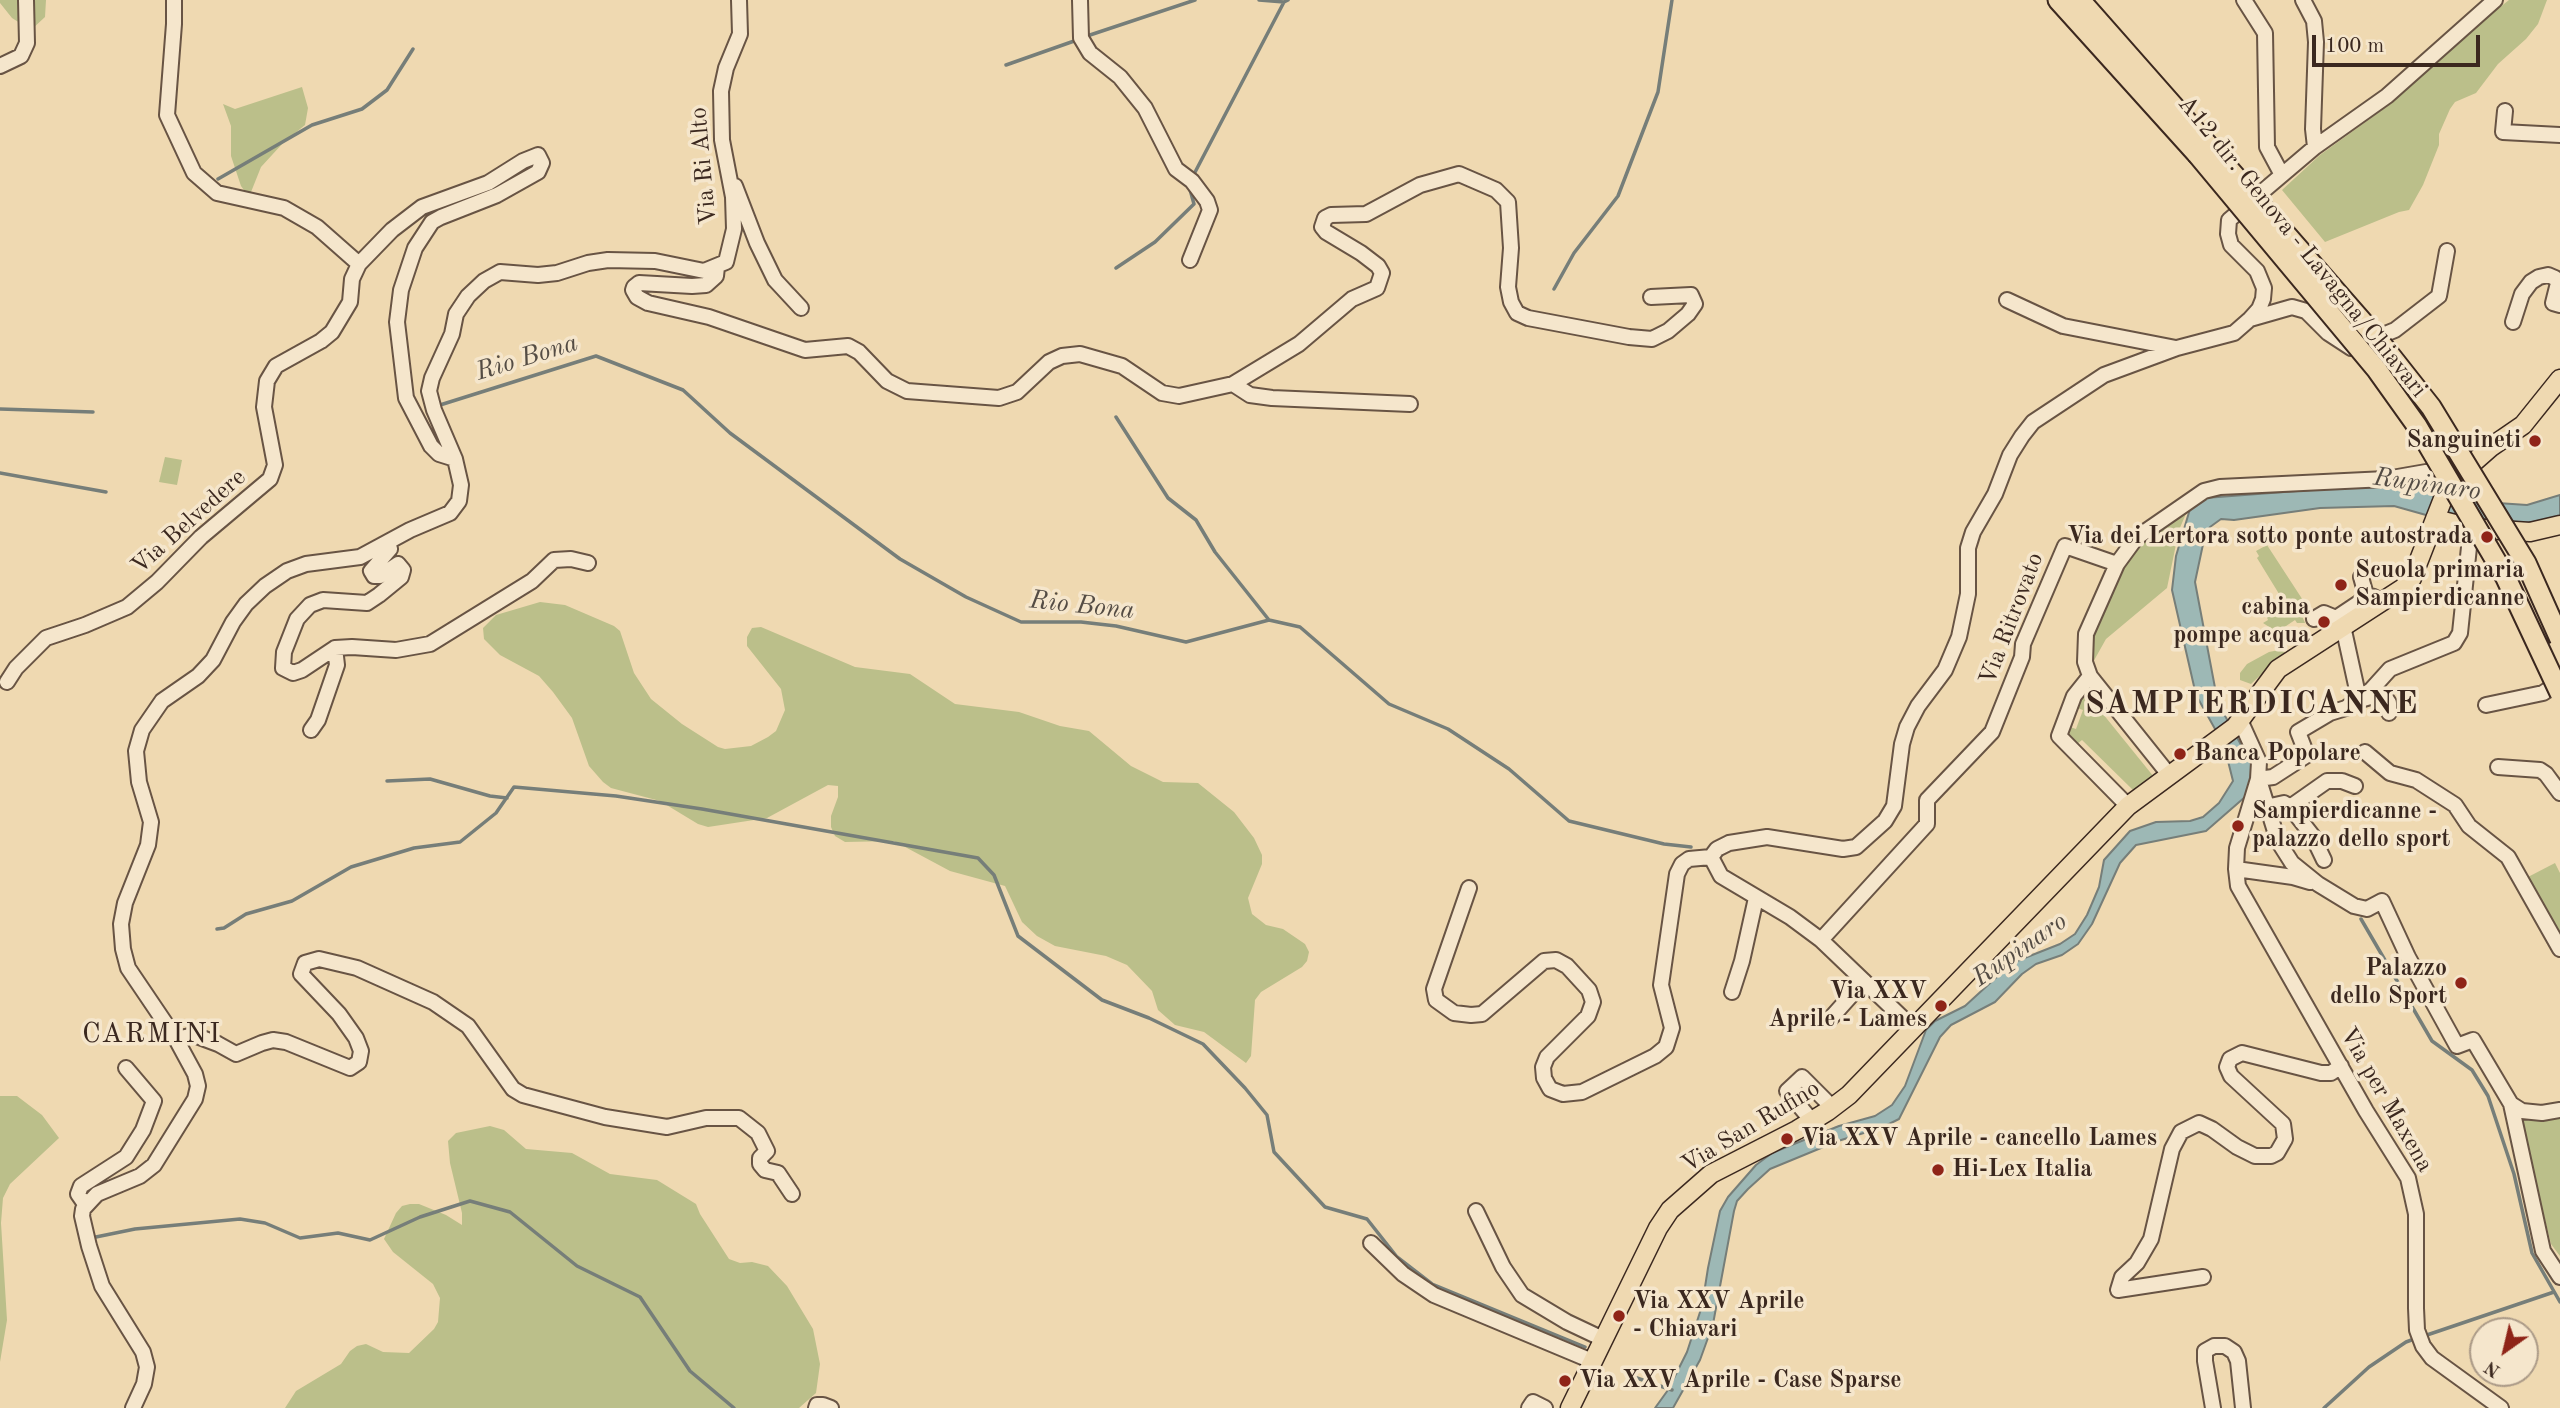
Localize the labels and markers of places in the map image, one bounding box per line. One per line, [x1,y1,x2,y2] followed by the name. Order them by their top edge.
[2406,427,2521,455] place label: Sanguineti
[2527,433,2543,449] marker: Sanguineti
[2067,523,2473,551] place label: Via dei Lertora sotto ponte autostrada
[2479,529,2495,545] marker: Via dei Lertora sotto ponte autostrada
[2355,557,2525,613] place label: Scuola primaria Sampierdicanne
[2333,577,2349,593] marker: Scuola primaria Sampierdicanne
[2173,594,2310,650] place label: cabina pompe acqua
[2316,614,2332,630] marker: cabina pompe acqua
[2194,740,2361,768] place label: Banca Popolare
[2172,746,2188,762] marker: Banca Popolare
[2252,798,2450,854] place label: Sampierdicanne - palazzo dello sport
[2230,818,2246,834] marker: Sampierdicanne - palazzo dello sport
[2330,955,2447,1011] place label: Palazzo dello Sport
[2453,975,2469,991] marker: Palazzo dello Sport
[1768,978,1927,1034] place label: Via XXV Aprile - Lames
[1933,998,1949,1014] marker: Via XXV Aprile - Lames
[1801,1125,2157,1153] place label: Via XXV Aprile - cancello Lames
[1779,1131,1795,1147] marker: Via XXV Aprile - cancello Lames
[1952,1156,2093,1184] place label: Hi-Lex Italia
[1930,1162,1946,1178] marker: Hi-Lex Italia
[1633,1288,1805,1344] place label: Via XXV Aprile - Chiavari
[1611,1308,1627,1324] marker: Via XXV Aprile - Chiavari
[1579,1367,1902,1395] place label: Via XXV Aprile - Case Sparse
[1557,1373,1573,1389] marker: Via XXV Aprile - Case Sparse

